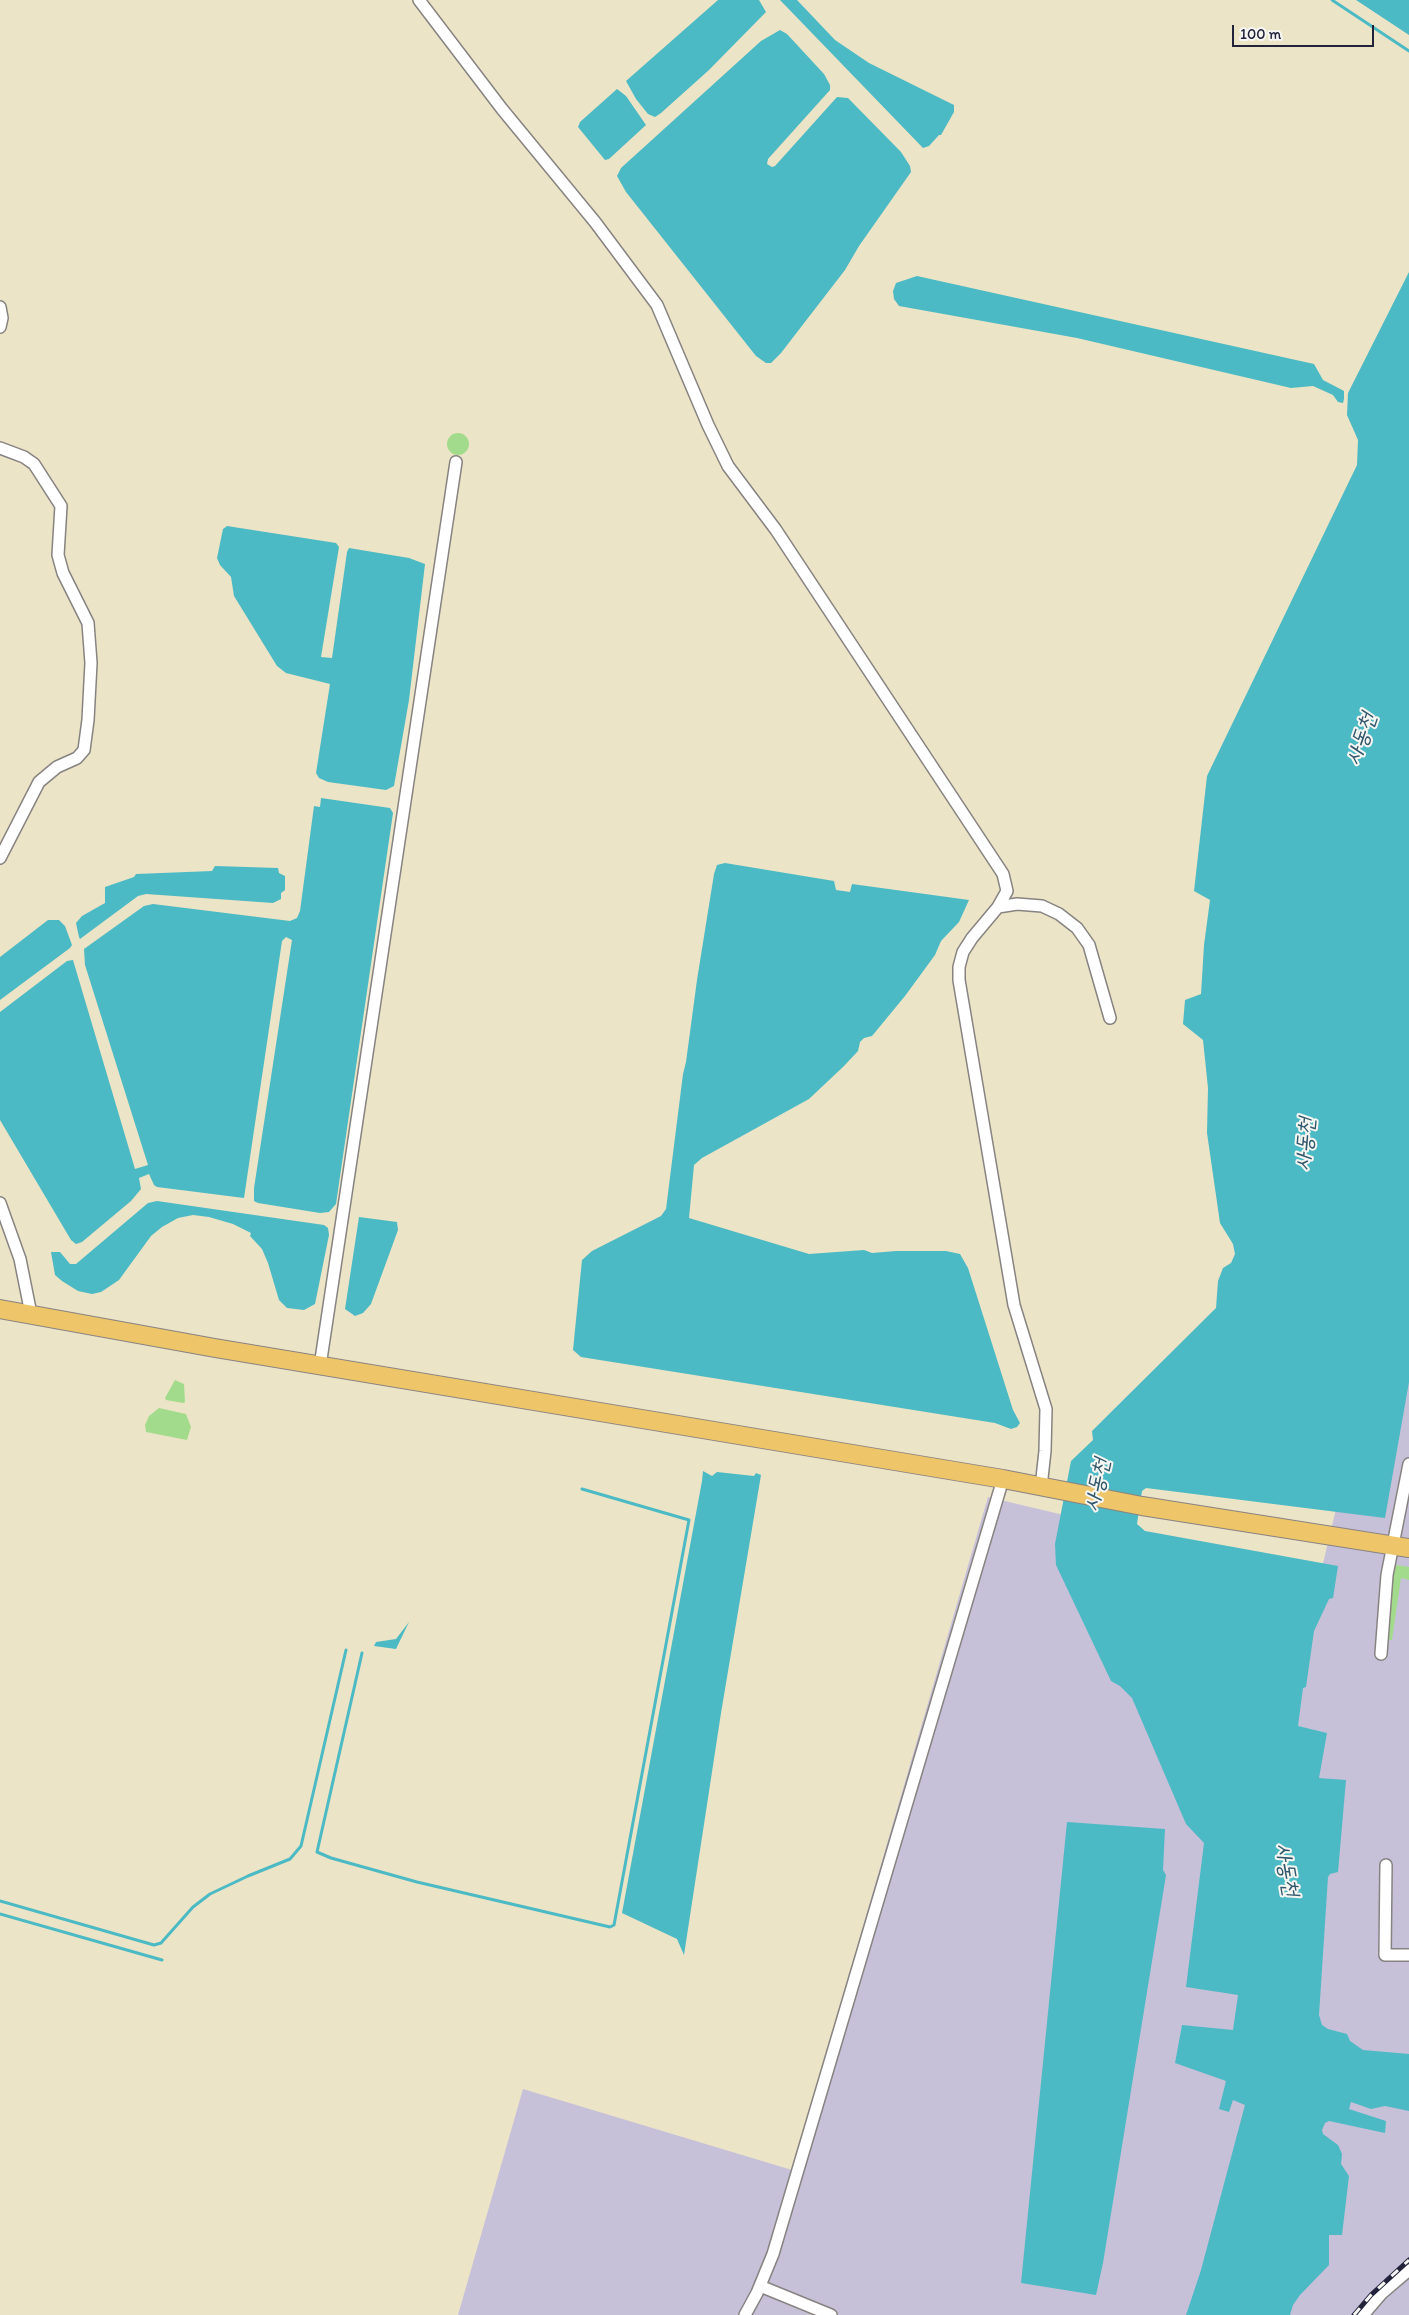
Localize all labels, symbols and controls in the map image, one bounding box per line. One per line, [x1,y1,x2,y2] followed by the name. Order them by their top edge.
[1234,15,1376,47] scale bar
[1240,25,1281,43] text: 100 m
[1341,710,1383,768] water label: 사동천
[1291,1116,1321,1172] water label: 사동천
[1080,1456,1116,1514] water label: 사동천
[1268,1842,1304,1898] water label: 사동천

